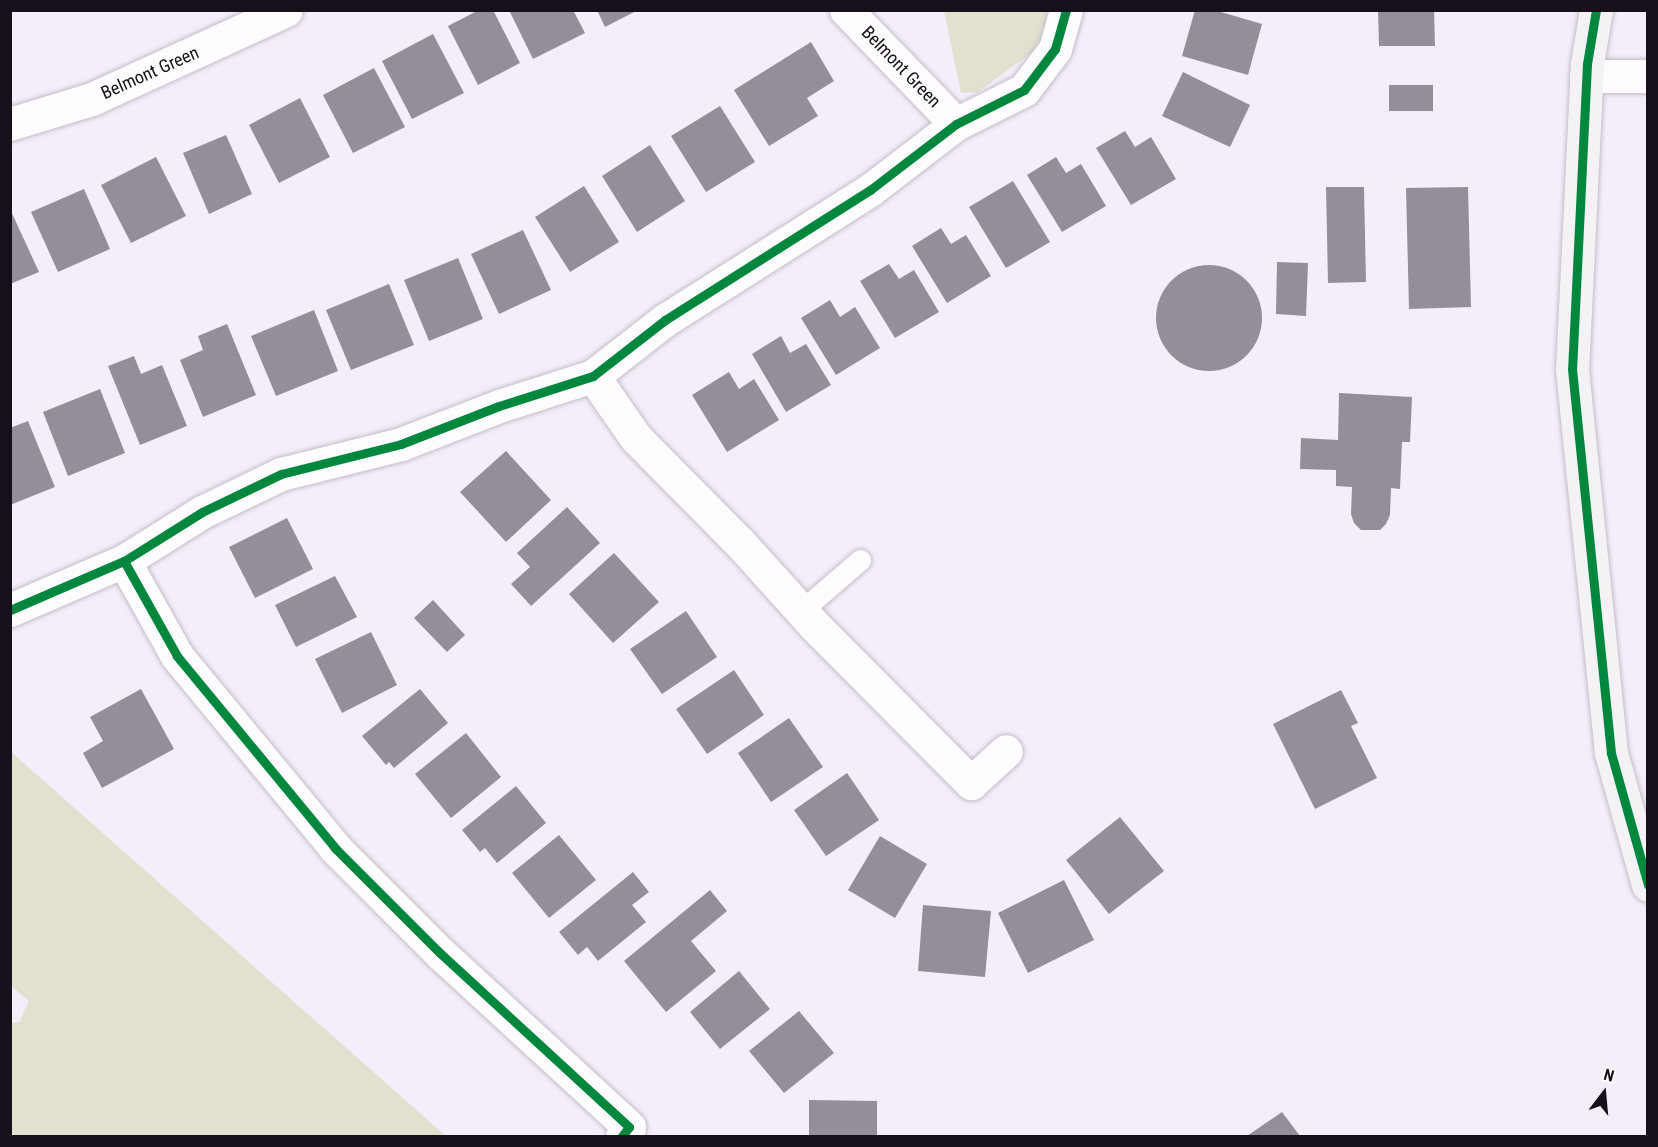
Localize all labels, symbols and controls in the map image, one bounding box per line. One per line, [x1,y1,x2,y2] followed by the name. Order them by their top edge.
[857,22,945,112] street label: Belmont Green
[98,42,202,104] street label: Belmont Green
[1574,1063,1634,1123] north arrow
[1602,1065,1616,1086] text: N

